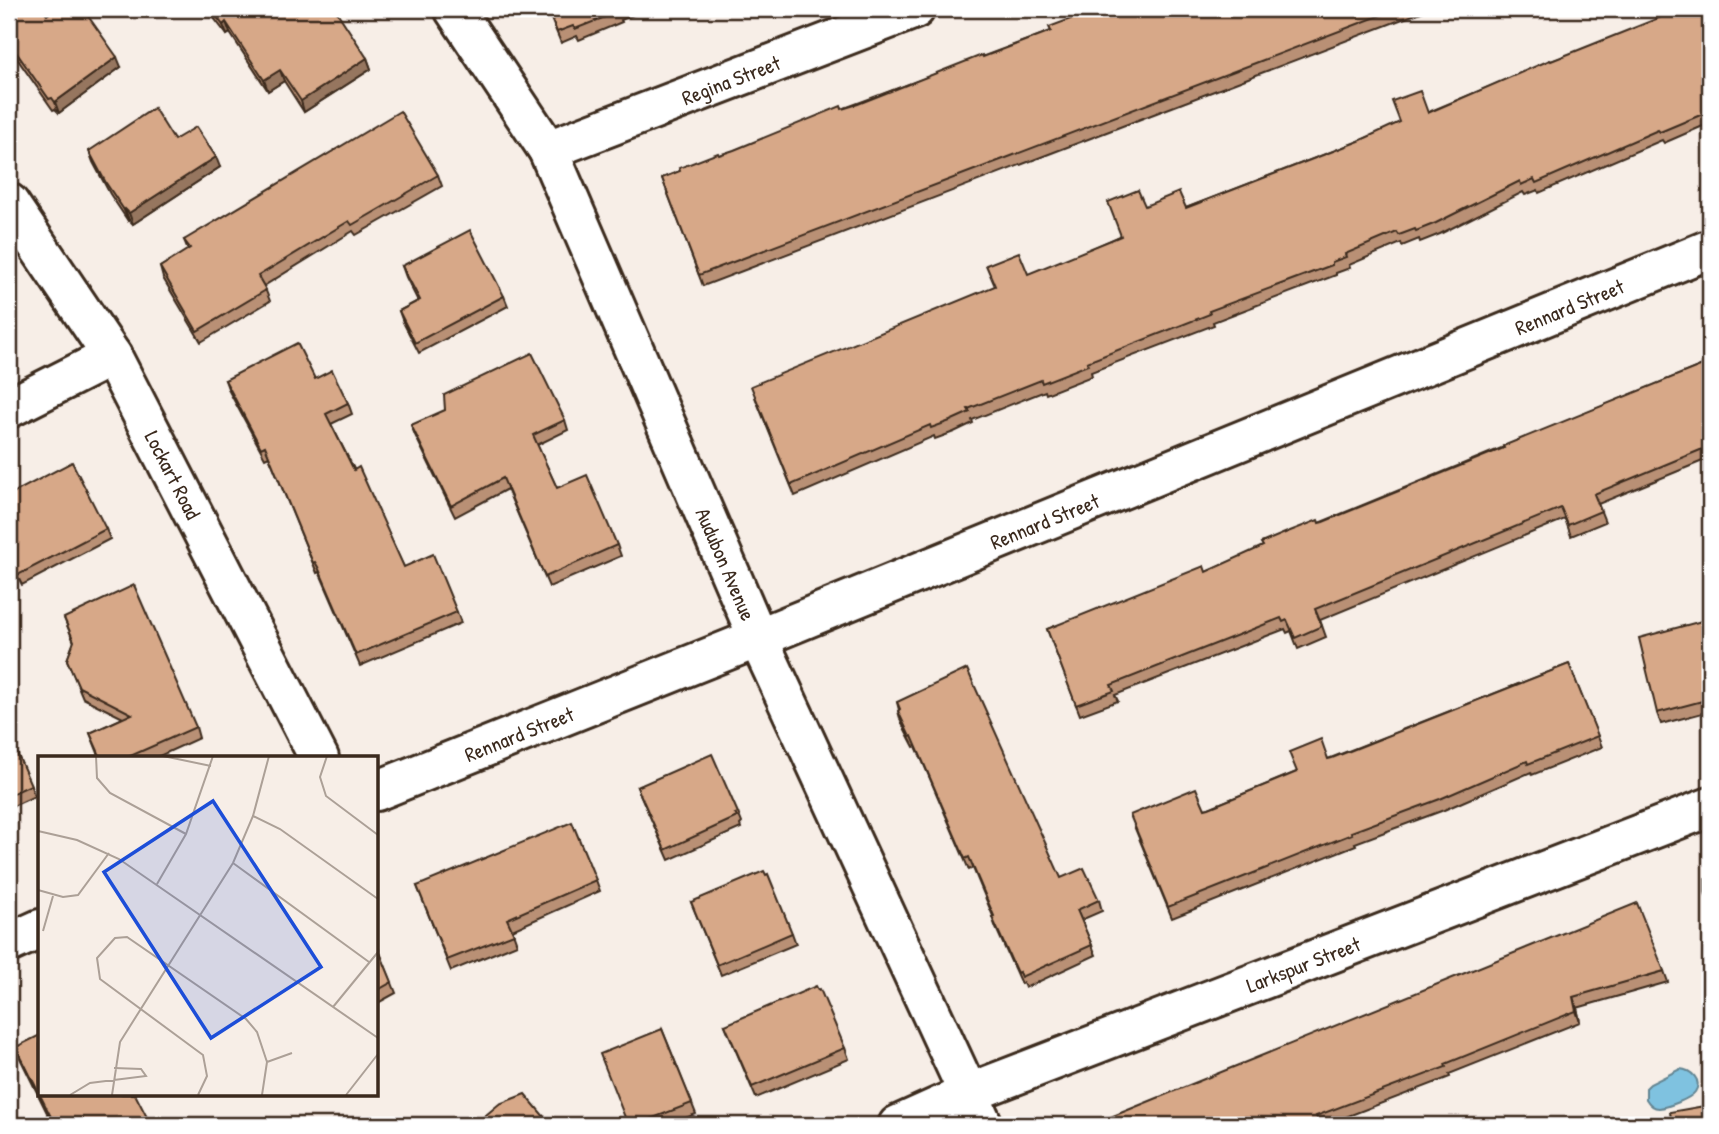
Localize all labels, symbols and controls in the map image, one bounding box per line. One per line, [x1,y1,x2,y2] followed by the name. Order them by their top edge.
[677,47,785,112] street label: Regina Street
[1511,271,1629,342] street label: Rennard Street
[138,425,208,524] street label: Lockart Road
[986,485,1104,556] street label: Rennard Street
[689,503,763,625] street label: Audubon Avenue
[460,699,579,769] street label: Rennard Street
[38,756,378,1096] inset map
[1242,929,1365,999] street label: Larkspur Street

